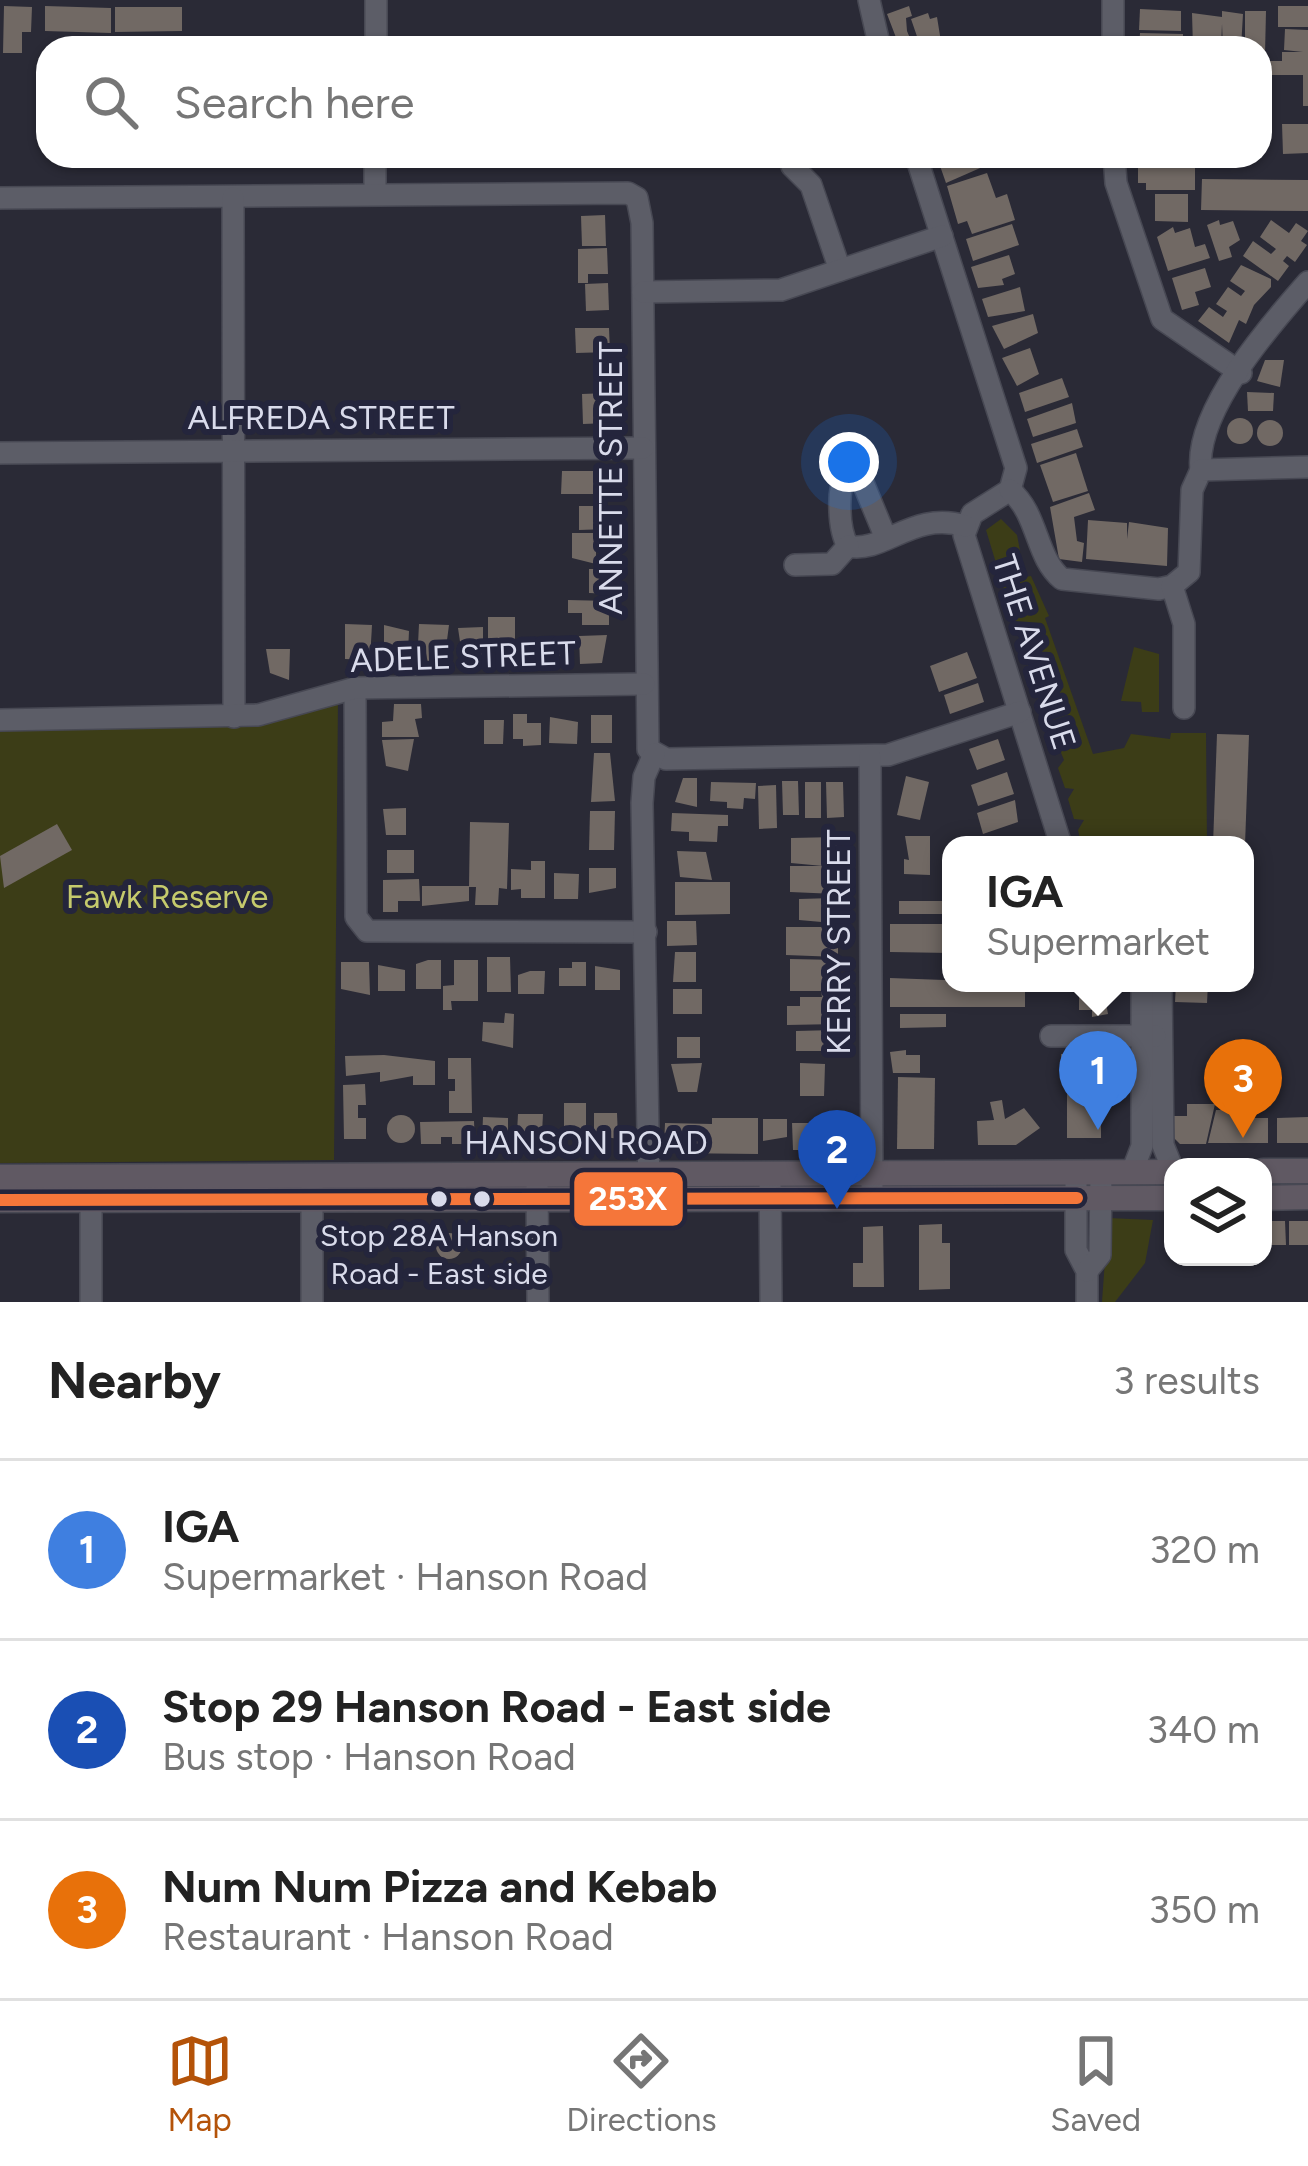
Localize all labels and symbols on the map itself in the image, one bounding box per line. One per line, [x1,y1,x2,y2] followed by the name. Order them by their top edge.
[591,341,630,615] street label: ANNETTE STREET
[187,398,455,437] street label: ALFREDA STREET
[819,432,879,492] your location
[985,550,1084,754] street label: THE AVENUE
[349,633,577,680] street label: ADELE STREET
[819,829,858,1055] street label: KERRY STREET
[66,877,268,916] park label: Fawk Reserve
[1059,1031,1137,1130] pin: 1
[1204,1039,1282,1138] pin: 3
[798,1110,876,1209] pin: 2
[464,1123,708,1162] street label: HANSON ROAD
[572,1170,685,1228] line badge: 253X
[588,1179,668,1218] text: 253X
[428,1188,450,1210] marker: Stop 28A Hanson Road - East side
[471,1188,493,1210] unlabelled marker
[320,1217,558,1292] place label: Stop 28A Hanson Road - East side

